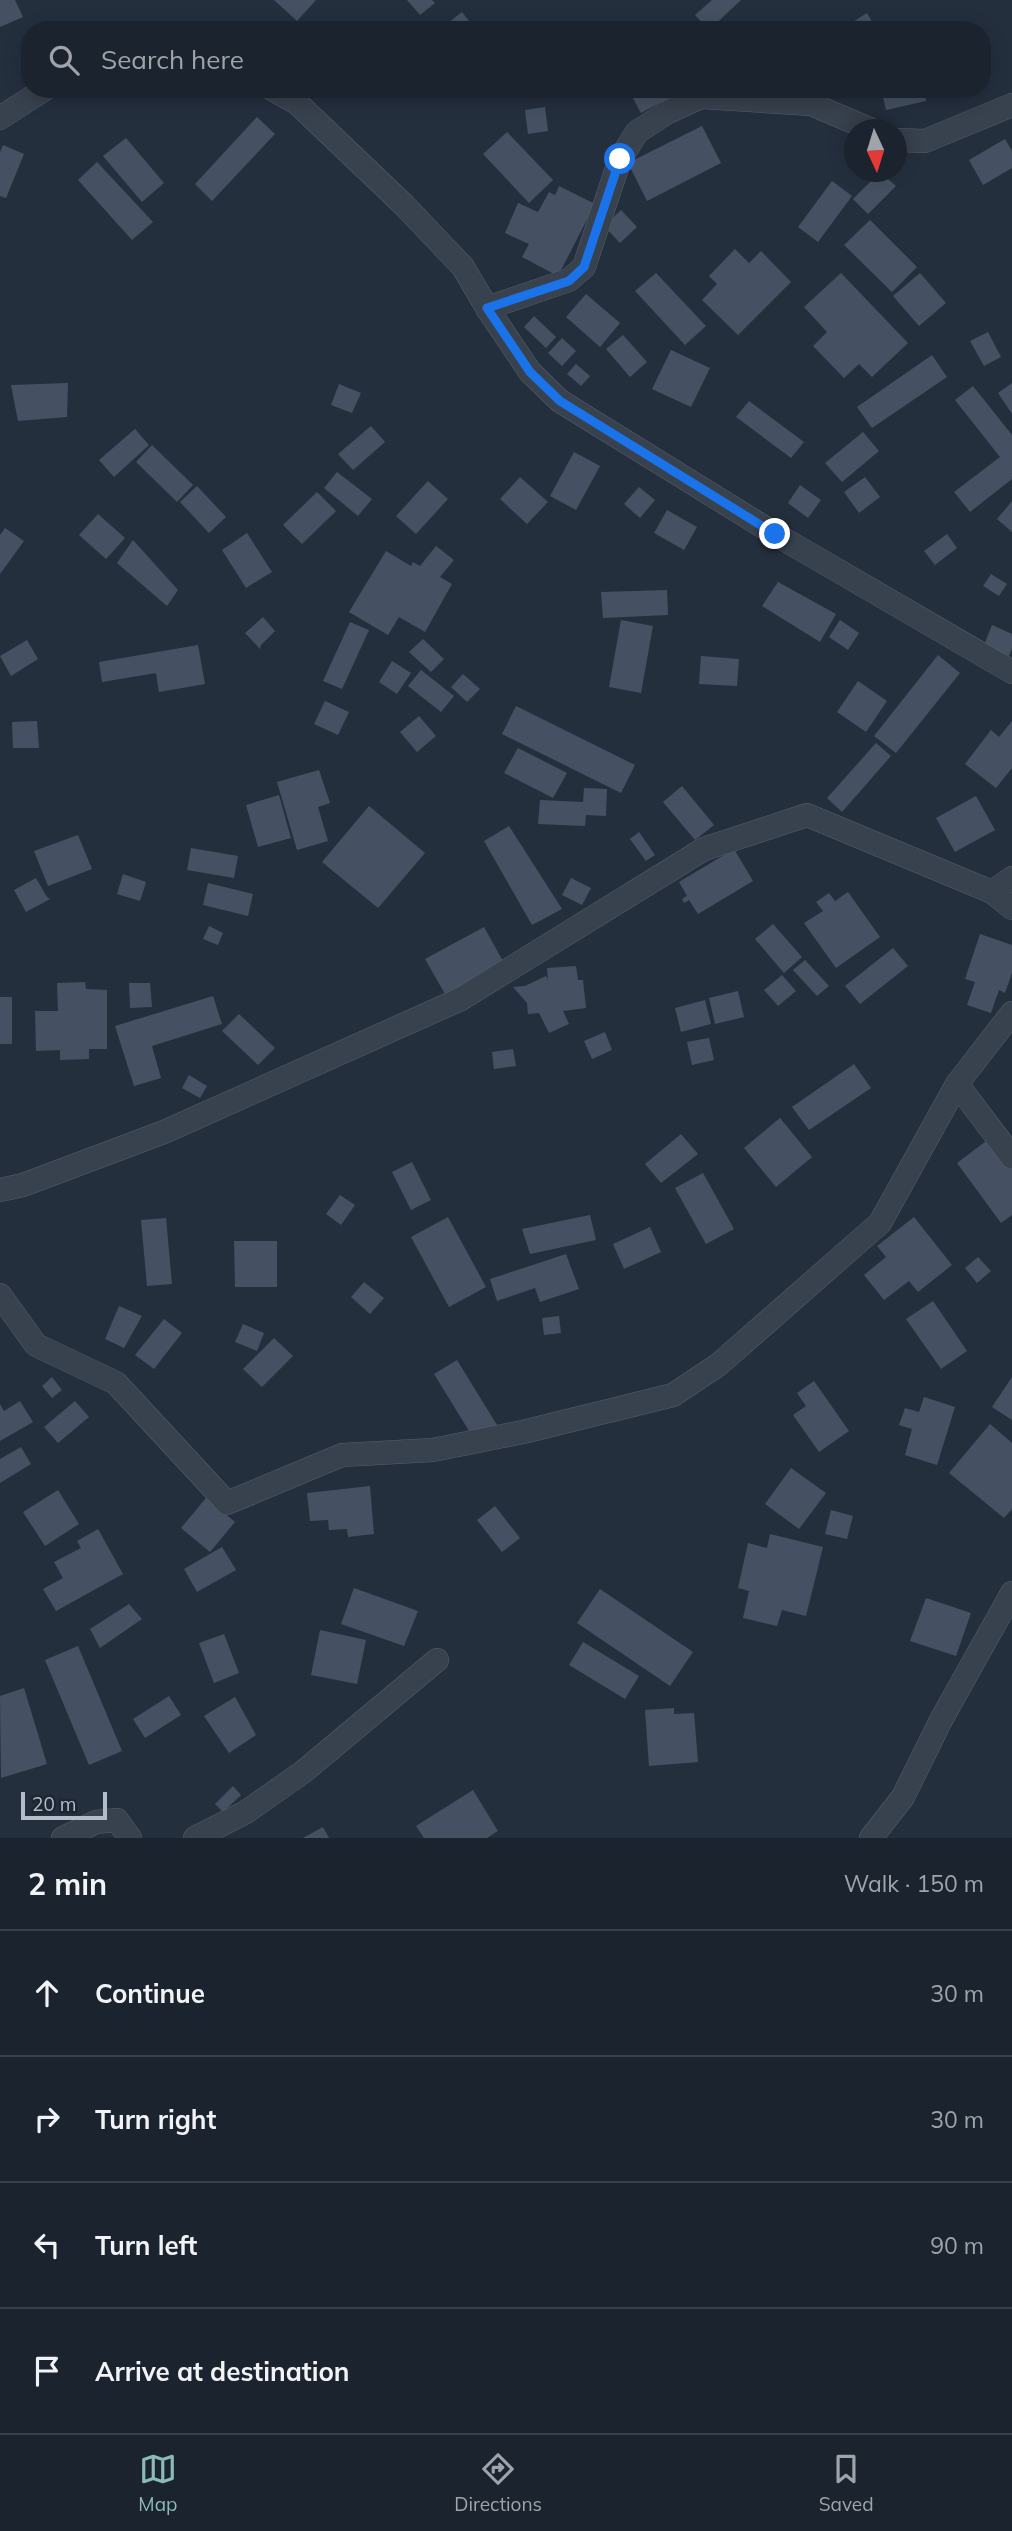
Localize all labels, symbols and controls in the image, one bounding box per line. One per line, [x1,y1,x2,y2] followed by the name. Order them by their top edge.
[21,21,991,98] search box
[45,41,83,79] icon: search
[101,43,244,76] text: Search here
[844,119,907,182] north arrow
[604,143,635,174] route start
[759,518,790,549] route end
[21,1789,107,1821] scale bar
[32,1792,76,1816] text: 20 m
[28,1865,107,1903] text: 2 min
[844,1869,984,1898] text: Walk · 150 m
[28,1974,66,2012] icon: ahead
[95,1977,205,2010] text: Continue
[930,1979,984,2008] text: 30 m
[28,2100,66,2138] icon: right
[95,2103,216,2136] text: Turn right
[930,2105,984,2134] text: 30 m
[28,2226,66,2264] icon: left
[95,2229,197,2262] text: Turn left
[930,2231,984,2260] text: 90 m
[28,2352,66,2390] icon: arrive
[95,2355,350,2388] text: Arrive at destination
[138,2450,177,2516] tab: Map
[454,2450,542,2516] tab: Directions
[819,2450,874,2516] tab: Saved

